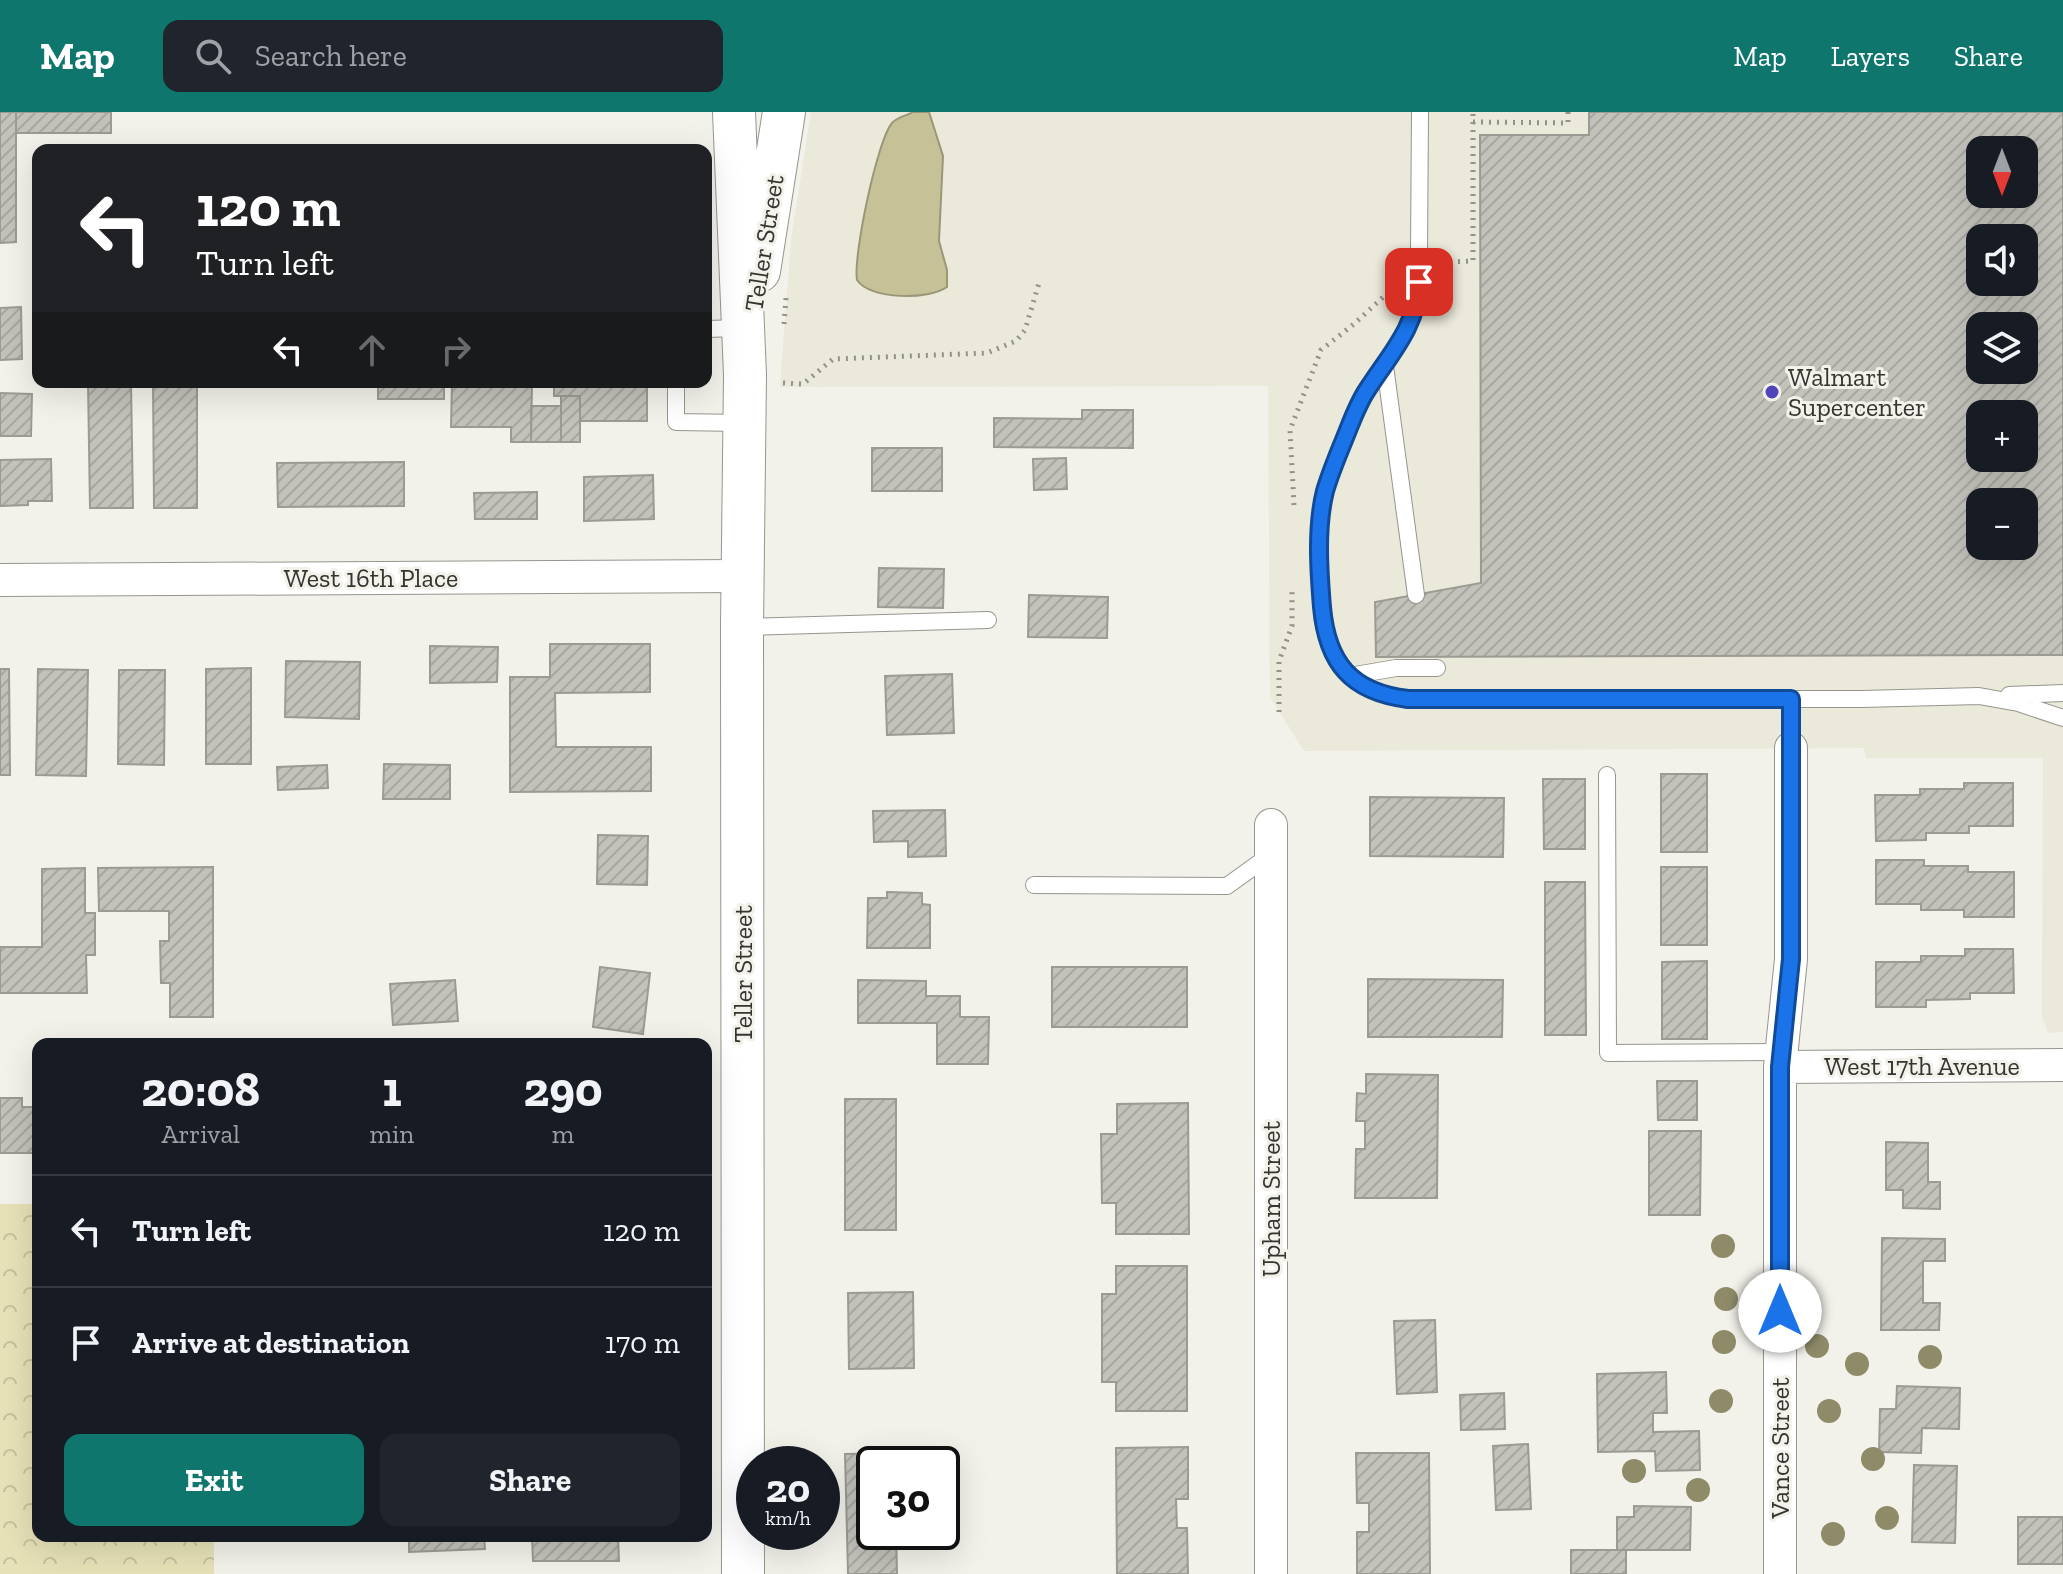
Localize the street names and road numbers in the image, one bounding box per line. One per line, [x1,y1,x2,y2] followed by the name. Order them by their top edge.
[737,172,791,313] street label: Teller Street
[284,562,458,594] street label: West 16th Place
[727,905,759,1043] street label: Teller Street
[1824,1050,2020,1082] street label: West 17th Avenue
[1255,1120,1287,1277] street label: Upham Street
[1764,1377,1796,1520] street label: Vance Street

